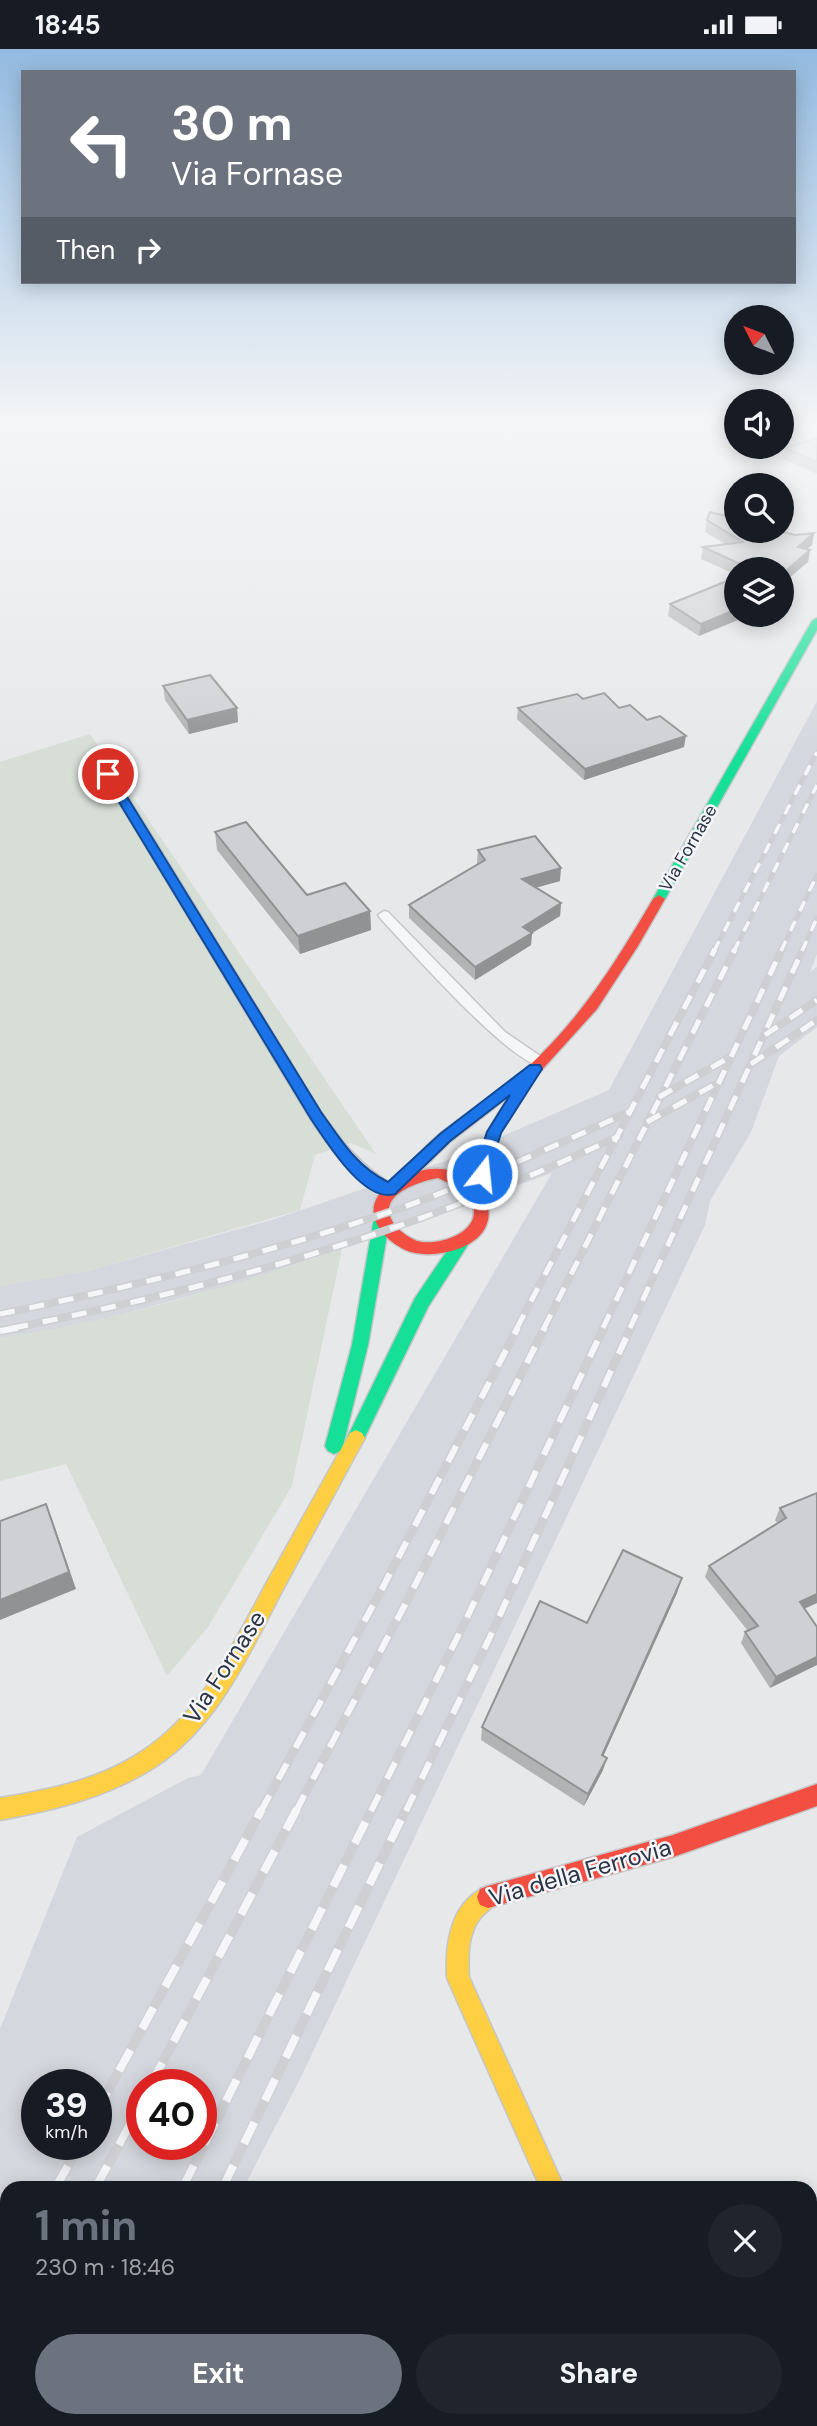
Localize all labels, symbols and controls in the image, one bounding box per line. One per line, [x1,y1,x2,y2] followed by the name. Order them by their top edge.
[35,8,101,42] text: 18:45
[171,91,293,155] text: 30 m
[56,98,147,189] icon: left
[171,153,343,195] text: Via Fornase
[129,231,167,269] icon: right
[56,233,115,267] text: Then
[724,305,794,375] north arrow
[724,305,794,627] map controls
[724,389,794,459] button: sound
[724,473,794,543] button: search
[724,557,794,627] button: layers
[78,744,138,804] pin
[89,755,127,793] icon: arrive
[653,800,723,896] street label: Via Fornase
[445,1137,519,1211] position arrow
[176,1604,272,1730] street label: Via Fornase
[485,1831,675,1913] street label: Via della Ferrovia
[126,2069,217,2160] speed limit sign: 40
[45,2082,88,2128] text: 39
[45,2120,88,2144] text: km/h
[35,2198,137,2253] text: 1 min
[708,2204,782,2278] button: close
[35,2252,175,2282] text: 230 m · 18:46
[35,2334,402,2414] button: Exit
[416,2334,782,2414] button: Share

